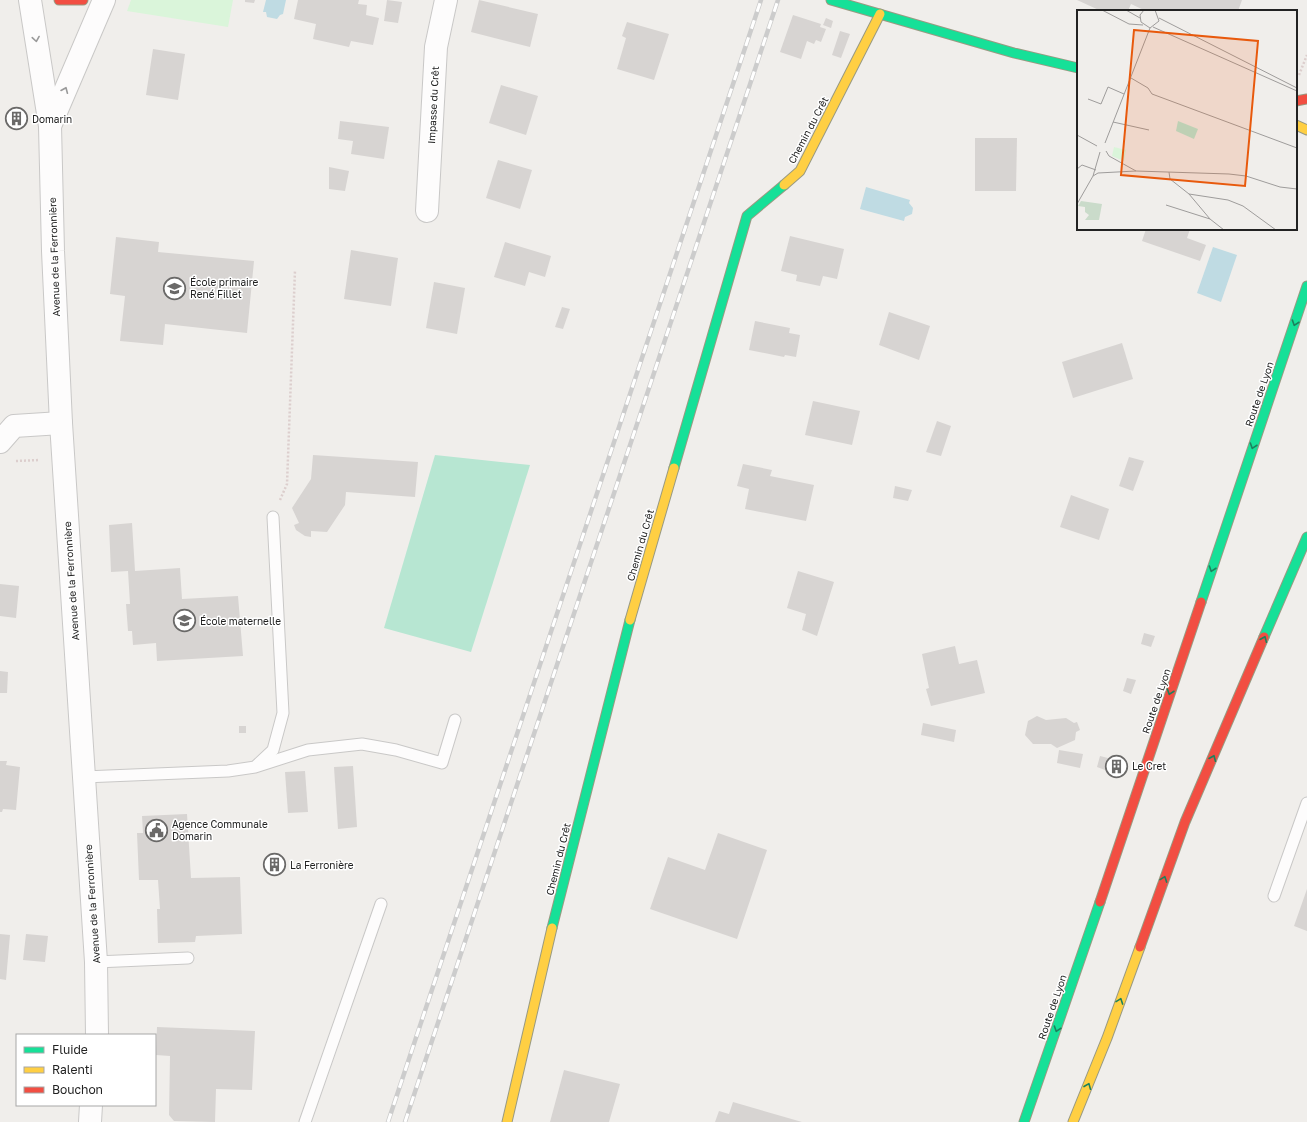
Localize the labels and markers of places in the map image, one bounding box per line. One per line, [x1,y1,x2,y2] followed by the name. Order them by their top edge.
[4,106,30,132] building icon: Domarin
[32,113,72,125] place label: Domarin
[162,275,188,301] school or university icon: École primaire René Fillet
[190,276,259,300] place label: École primaire René Fillet
[171,608,197,634] school or university icon: École maternelle
[200,615,281,627] place label: École maternelle
[1103,753,1129,779] building icon: Le Cret
[1132,760,1166,772] place label: Le Cret
[143,817,169,843] public building icon: Agence Communale Domarin
[172,818,268,842] place label: Agence Communale Domarin
[261,852,287,878] building icon: La Ferronière
[290,859,354,871] place label: La Ferronière

